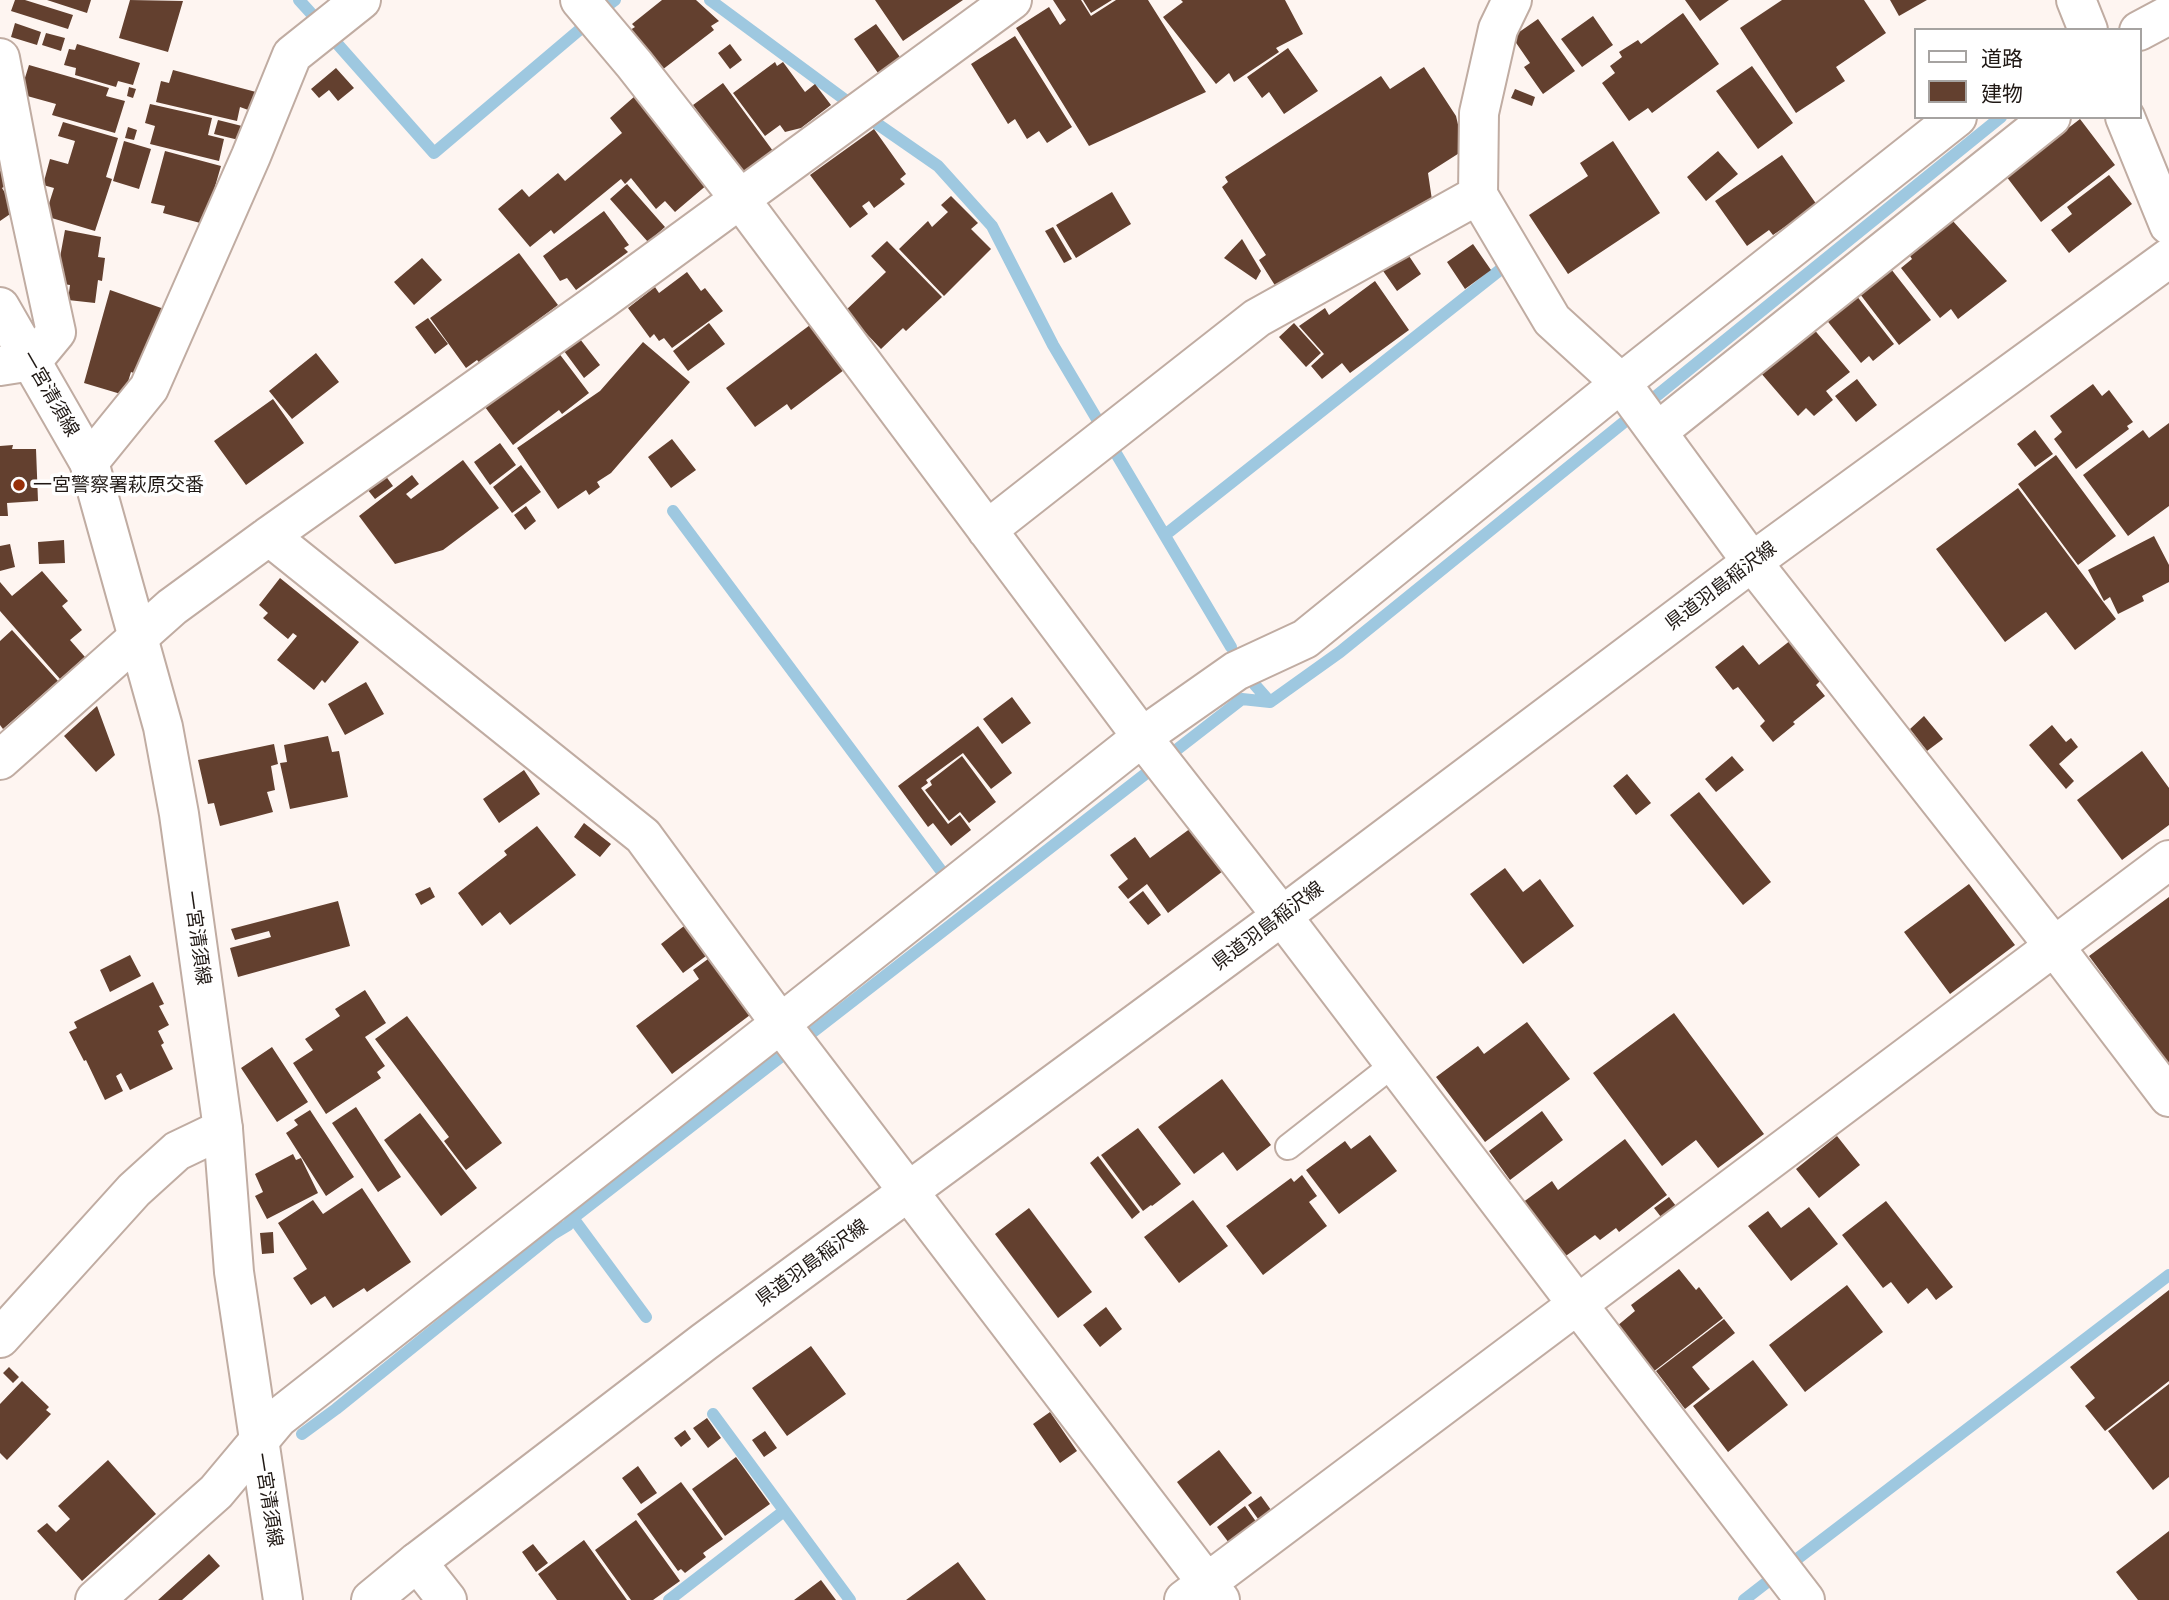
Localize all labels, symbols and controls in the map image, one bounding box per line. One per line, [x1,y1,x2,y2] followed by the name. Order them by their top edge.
[1913,28,2141,119] legend
[1981,46,2023,71] text: 道路
[1981,81,2023,106] text: 建物
[16,347,84,441] street label: 一宮清須線
[33,474,204,496] place label: 一宮警察署萩原交番
[11,477,27,493] marker: 一宮警察署萩原交番
[1661,537,1781,635] street label: 県道羽島稲沢線
[1208,877,1328,975] street label: 県道羽島稲沢線
[179,889,215,987] street label: 一宮清須線
[751,1215,873,1311] street label: 県道羽島稲沢線
[249,1451,287,1549] street label: 一宮清須線

